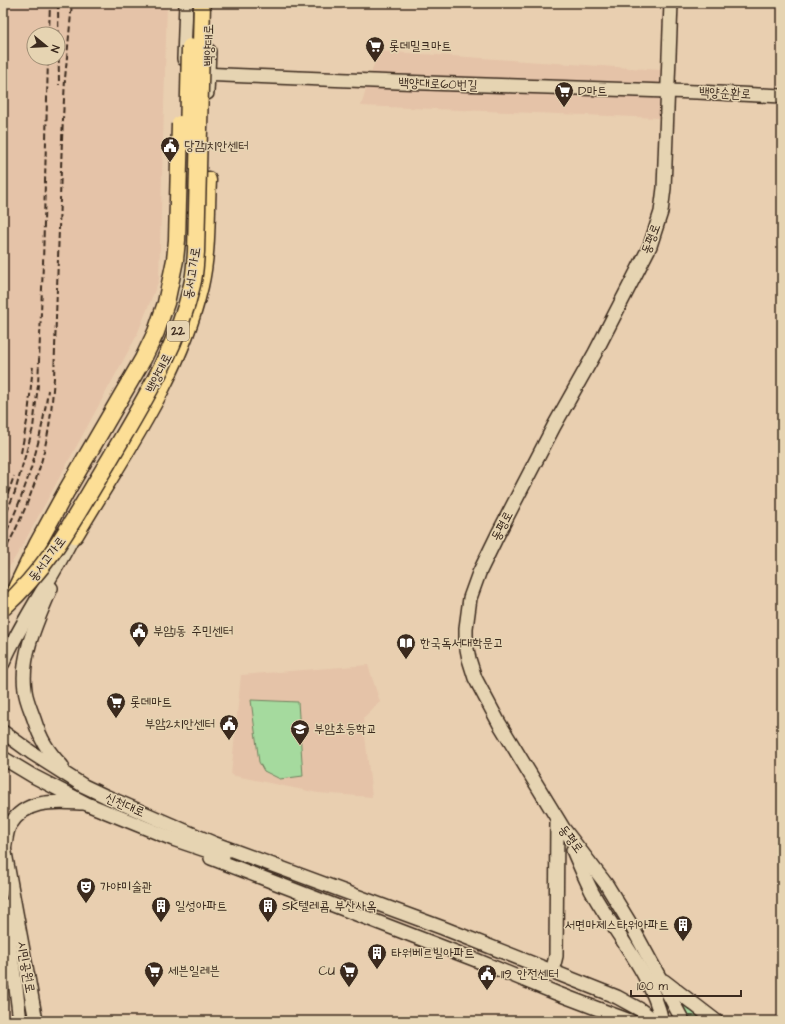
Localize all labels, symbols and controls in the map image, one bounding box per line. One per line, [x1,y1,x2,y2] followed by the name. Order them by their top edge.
[200,24,218,66] street label: 백양대로
[26,26,66,66] north arrow
[364,35,386,63] supermarket icon: 롯데밀크마트
[389,37,452,55] place label: 롯데밀크마트
[47,43,63,55] text: N
[398,74,478,94] street label: 백양대로60번길
[553,80,575,108] supermarket icon: D마트
[578,82,607,100] place label: D마트
[698,83,752,103] street label: 백양순환로
[159,135,181,163] public building icon: 당감1치안센터
[184,137,248,155] place label: 당감1치안센터
[637,221,665,257] street label: 동평로
[179,246,205,300] street label: 동서고가로
[167,321,189,341] road number: 22
[141,350,177,396] street label: 백양대로
[487,508,517,544] street label: 동평로
[24,533,70,585] street label: 동서고가로
[128,620,150,648] public building icon: 부암1동 주민센터
[153,622,233,640] place label: 부암1동 주민센터
[395,632,417,660] library icon: 한국독서대학문고
[420,634,504,652] place label: 한국독서대학문고
[105,691,127,719] supermarket icon: 롯데마트
[130,693,172,711] place label: 롯데마트
[218,713,240,741] public building icon: 부암2치안센터
[145,715,215,733] place label: 부암2치안센터
[289,718,311,746] school or university icon: 부암초등학교
[314,720,377,738] place label: 부암초등학교
[102,789,148,821] street label: 신천대로
[554,821,588,857] street label: 동평로
[75,876,97,904] theatre icon: 가야미술관
[100,878,152,896] place label: 가야미술관
[150,895,172,923] building icon: 일성아파트
[257,895,279,923] building icon: SK텔레콤 부산사옥
[175,897,227,915] place label: 일성아파트
[282,897,377,915] place label: SK텔레콤 부산사옥
[672,914,694,942] building icon: 서면마제스타워아파트
[564,916,669,934] place label: 서면마제스타워아파트
[13,940,39,994] street label: 시민공원로
[366,942,388,970] building icon: 타워베르빌아파트
[391,944,475,962] place label: 타워베르빌아파트
[143,960,165,988] supermarket icon: 세븐일레븐
[338,960,360,988] supermarket icon: CU
[168,962,220,980] place label: 세븐일레븐
[318,962,335,980] place label: CU
[476,963,498,991] public building icon: 119 안전센터
[501,965,559,983] place label: 119 안전센터
[631,972,741,998] scale bar
[637,978,668,995] text: 100 m

